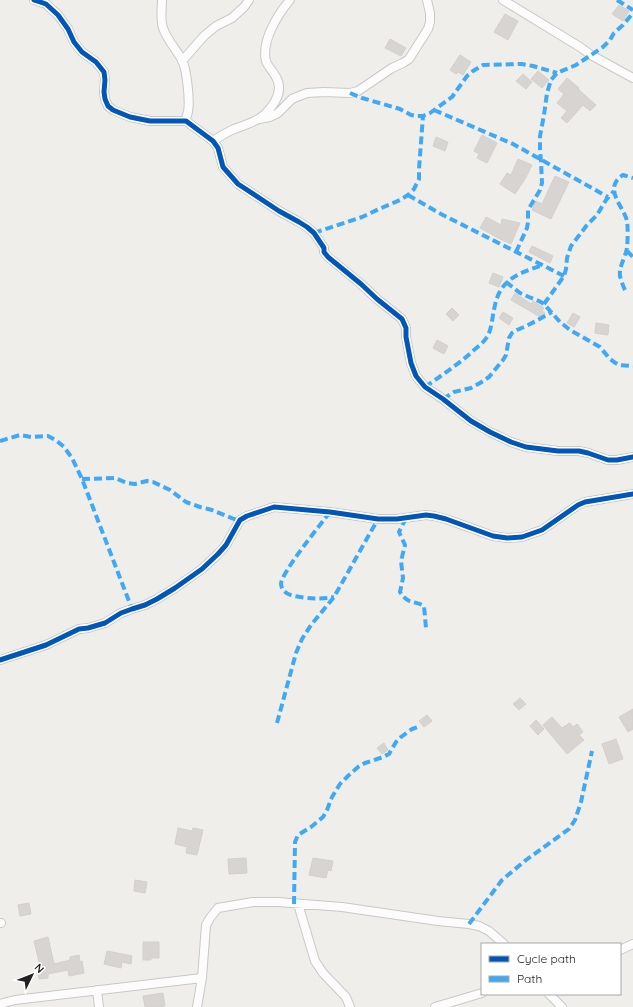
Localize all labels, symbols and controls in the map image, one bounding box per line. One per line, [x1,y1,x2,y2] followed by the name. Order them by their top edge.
[481,943,621,995] legend
[517,951,576,966] text: Cycle path
[12,955,52,995] north arrow
[31,960,47,976] text: N
[517,971,542,986] text: Path

